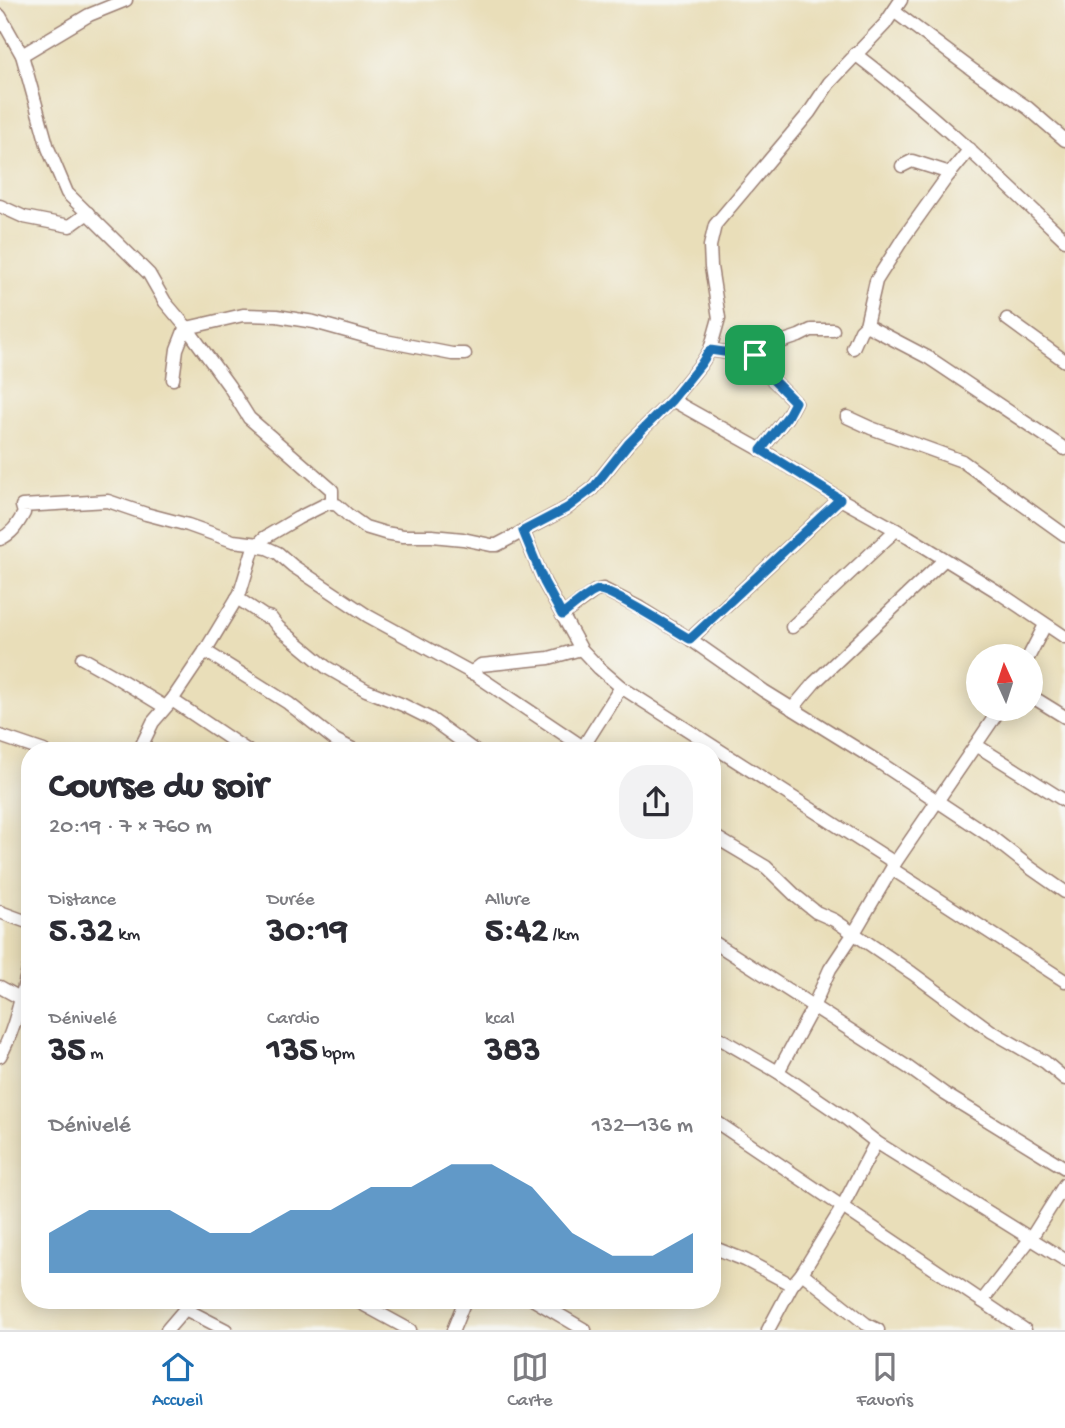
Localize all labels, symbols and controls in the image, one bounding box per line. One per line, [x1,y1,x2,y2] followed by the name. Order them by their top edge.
[725,325,785,385] pin
[736,336,774,374] icon: arrive
[966,644,1043,721] north arrow
[966,644,1043,721] map controls
[619,765,693,839] button: share
[49,766,268,810] text: Course du soir
[49,814,212,841] text: 20:19 · 7 × 760 m
[49,889,116,912] text: Distance
[267,889,315,912] text: Durée
[485,889,530,912] text: Allure
[49,912,114,953] text: 5.32
[267,912,348,953] text: 30:19
[485,912,548,953] text: 5:42
[114,924,140,947] text: km
[548,924,579,947] text: /km
[49,1008,117,1031] text: Dénivelé
[267,1008,320,1031] text: Cardio
[485,1008,515,1031] text: kcal
[49,1031,86,1072] text: 35
[267,1031,318,1072] text: 135
[485,1031,541,1072] text: 383
[86,1043,104,1066] text: m
[318,1043,355,1066] text: bpm
[49,1113,131,1140] text: Dénivelé
[592,1113,693,1140] text: 132–136 m
[152,1348,203,1413] tab: Accueil
[507,1348,552,1413] tab: Carte
[857,1348,913,1413] tab: Favoris

